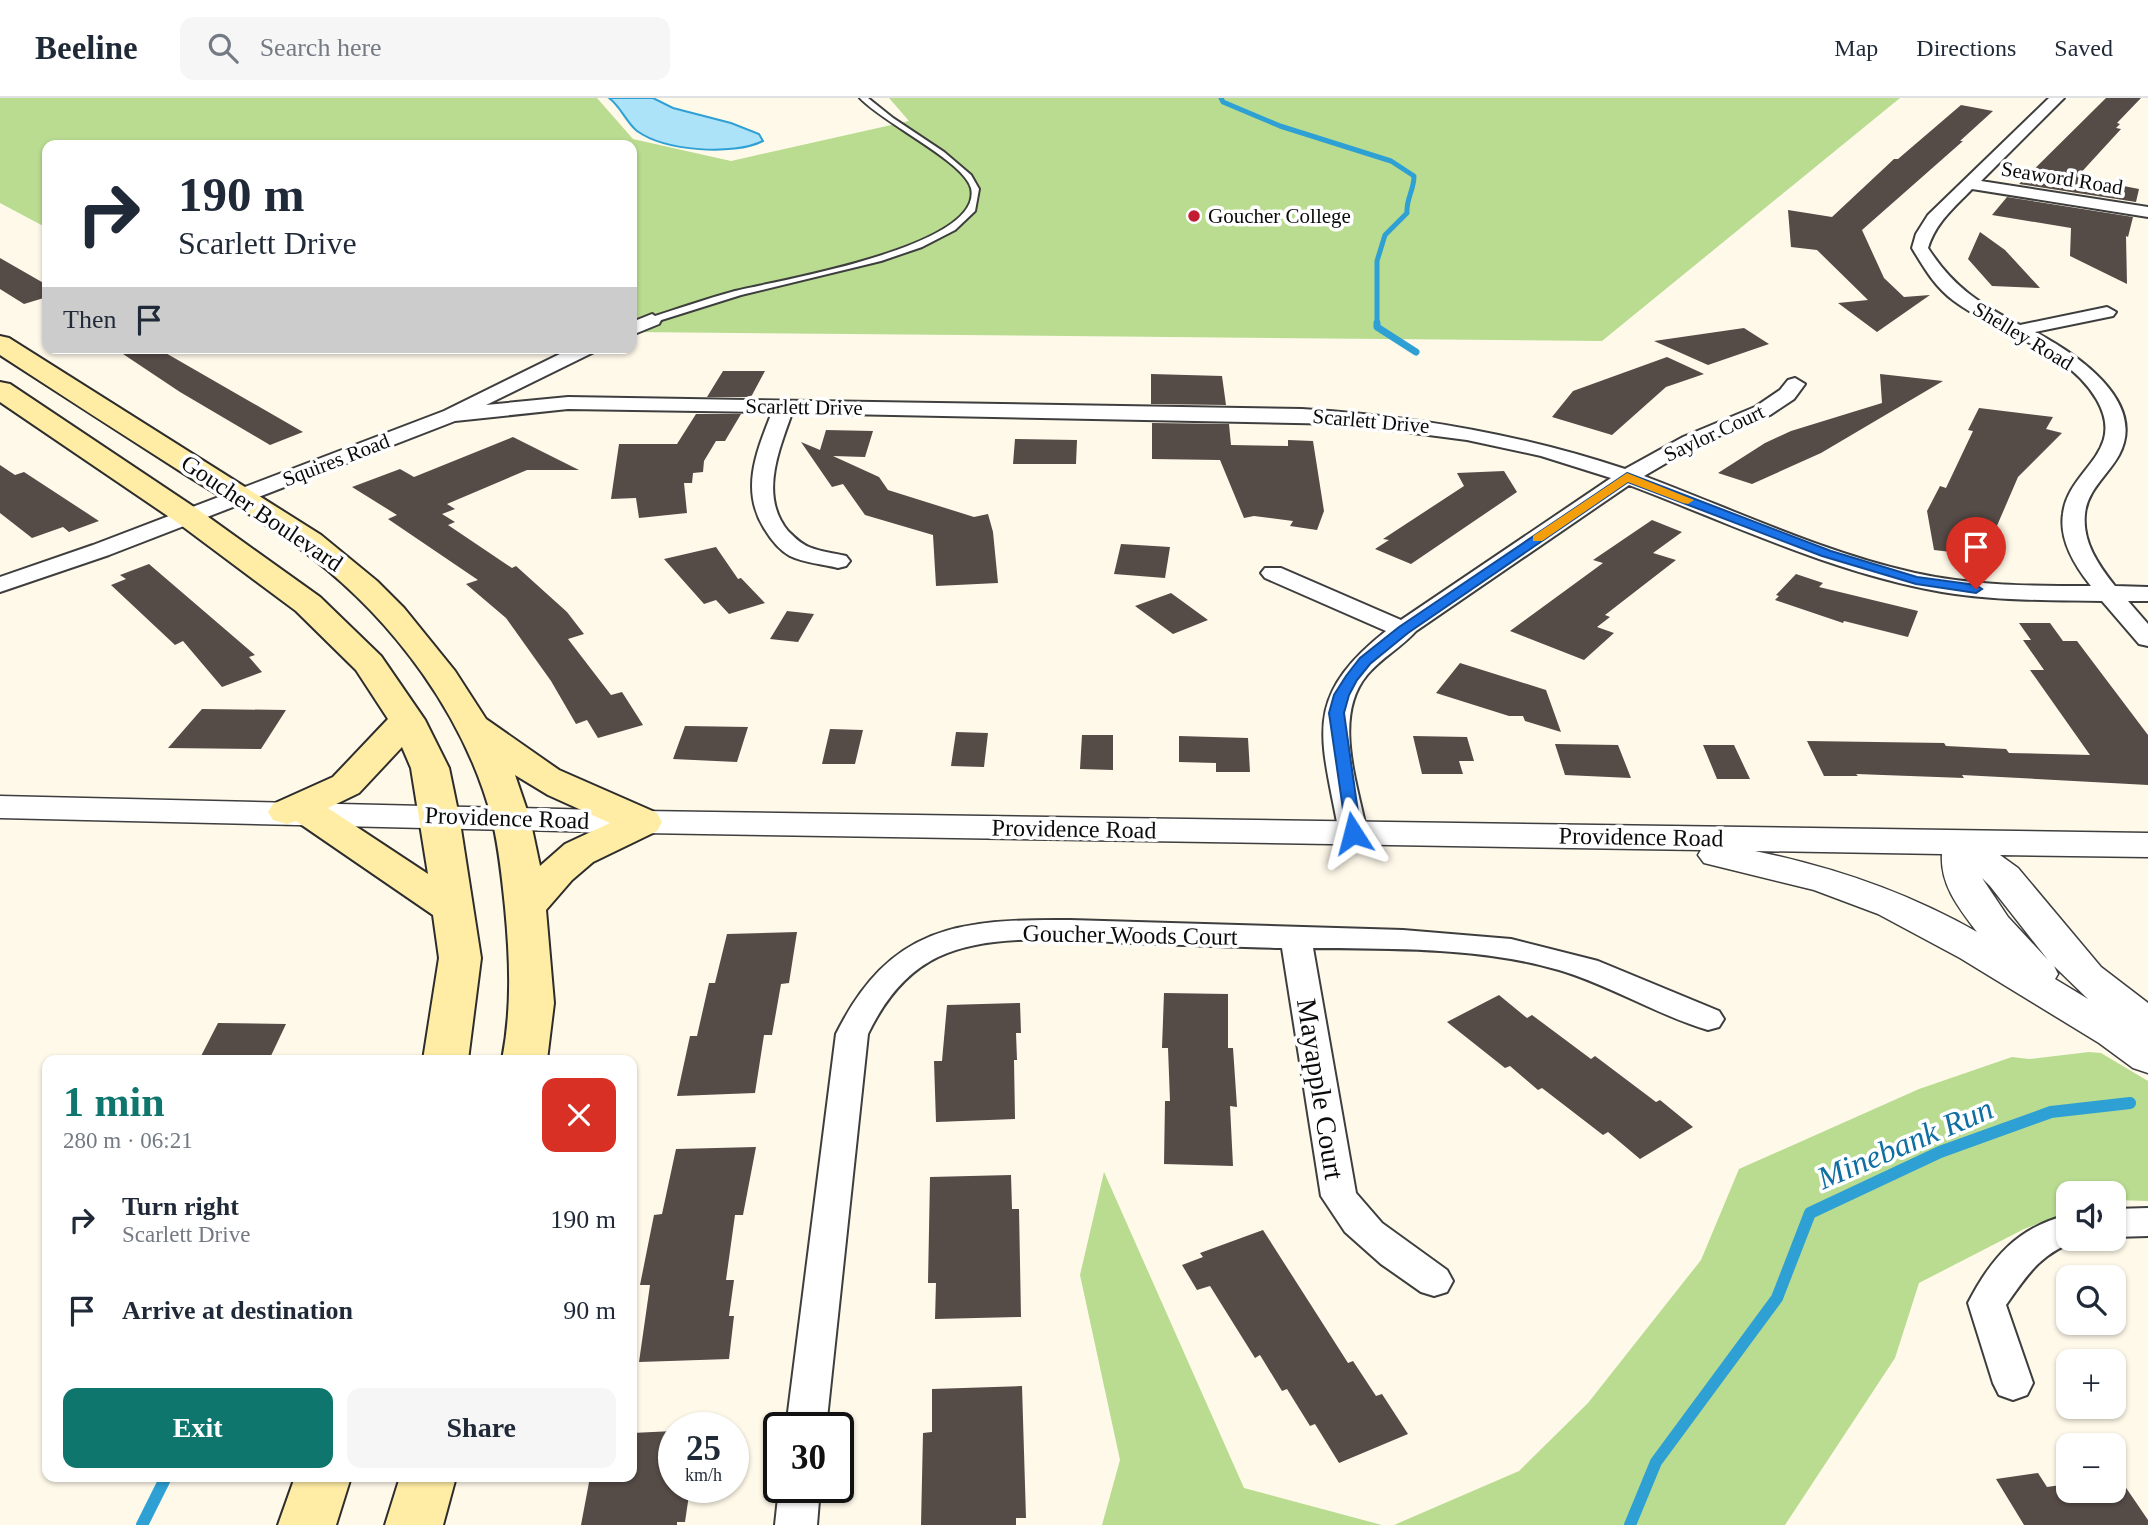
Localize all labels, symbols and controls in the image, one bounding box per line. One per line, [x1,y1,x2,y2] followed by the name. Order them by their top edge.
[180,17,670,80] search box
[204,29,242,67] icon: search
[35,30,138,66] text: Beeline
[260,33,382,62] text: Search here
[1834,35,1878,61] text: Map
[1916,35,2016,61] text: Directions
[2054,35,2113,61] text: Saved
[1999,157,2125,200] street label: Seaword Road
[178,167,305,222] text: 190 m
[63,168,154,259] icon: right
[1208,204,1351,228] place label: Goucher College
[1186,208,1202,224] marker: Goucher College
[178,225,357,261] text: Scarlett Drive
[1969,297,2078,376] street label: Shelley Road
[130,301,168,339] icon: arrive
[63,305,116,334] text: Then
[745,394,863,420] street label: Scarlett Drive
[1660,399,1768,467] street label: Saylor Court
[1312,404,1430,438] street label: Scarlett Drive
[279,428,393,491] street label: Squires Road
[177,449,347,577] street label: Goucher Boulevard
[1946,517,2006,589] pin
[1957,528,1995,566] icon: arrive
[1316,796,1390,870] position arrow
[424,802,590,834] street label: Providence Road
[991,815,1157,843] street label: Providence Road
[1558,823,1724,851] street label: Providence Road
[1022,920,1238,950] street label: Goucher Woods Court
[1291,996,1350,1182] street label: Mayapple Court
[542,1078,616,1152] button: close
[63,1079,165,1125] text: 1 min
[1811,1090,1998,1197] water label: Minebank Run
[63,1128,193,1153] text: 280 m · 06:21
[2056,1181,2126,1503] map controls
[2056,1181,2126,1251] button: sound
[122,1192,239,1221] text: Turn right
[63,1201,101,1239] icon: right
[550,1205,616,1234] text: 190 m
[122,1222,250,1247] text: Scarlett Drive
[2056,1265,2126,1335] button: search
[63,1292,101,1330] icon: arrive
[122,1296,353,1325] text: Arrive at destination
[563,1296,616,1325] text: 90 m
[2056,1349,2126,1419] button: +
[63,1388,333,1468] button: Exit
[347,1388,616,1468] button: Share
[763,1412,854,1503] speed limit sign: 30
[686,1429,721,1468] text: 25
[2056,1433,2126,1503] button: −
[685,1465,722,1485] text: km/h

